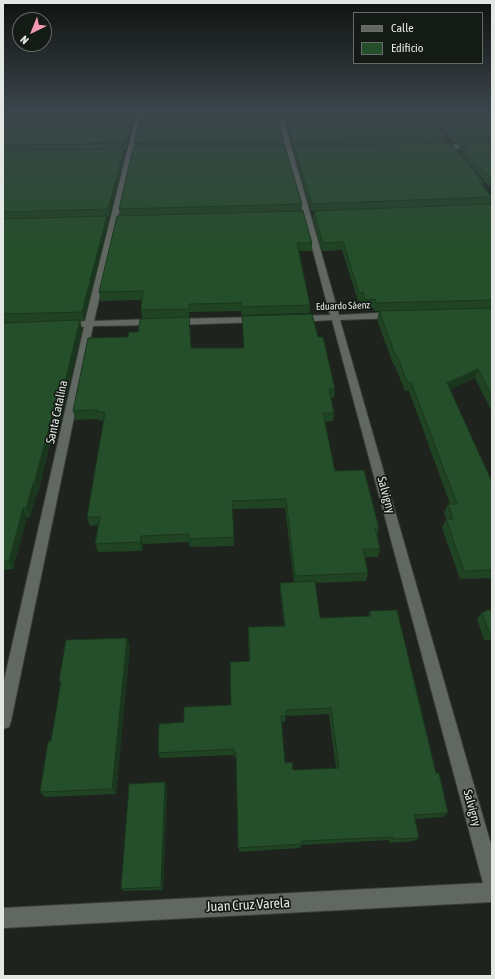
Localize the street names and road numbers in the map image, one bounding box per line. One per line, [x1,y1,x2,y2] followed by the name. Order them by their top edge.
[316,299,370,313] street label: Eduardo Sáenz
[43,379,71,445] street label: Santa Catalina
[374,475,398,515] street label: Salvigny
[460,788,484,828] street label: Salvigny
[205,894,291,916] street label: Juan Cruz Varela

